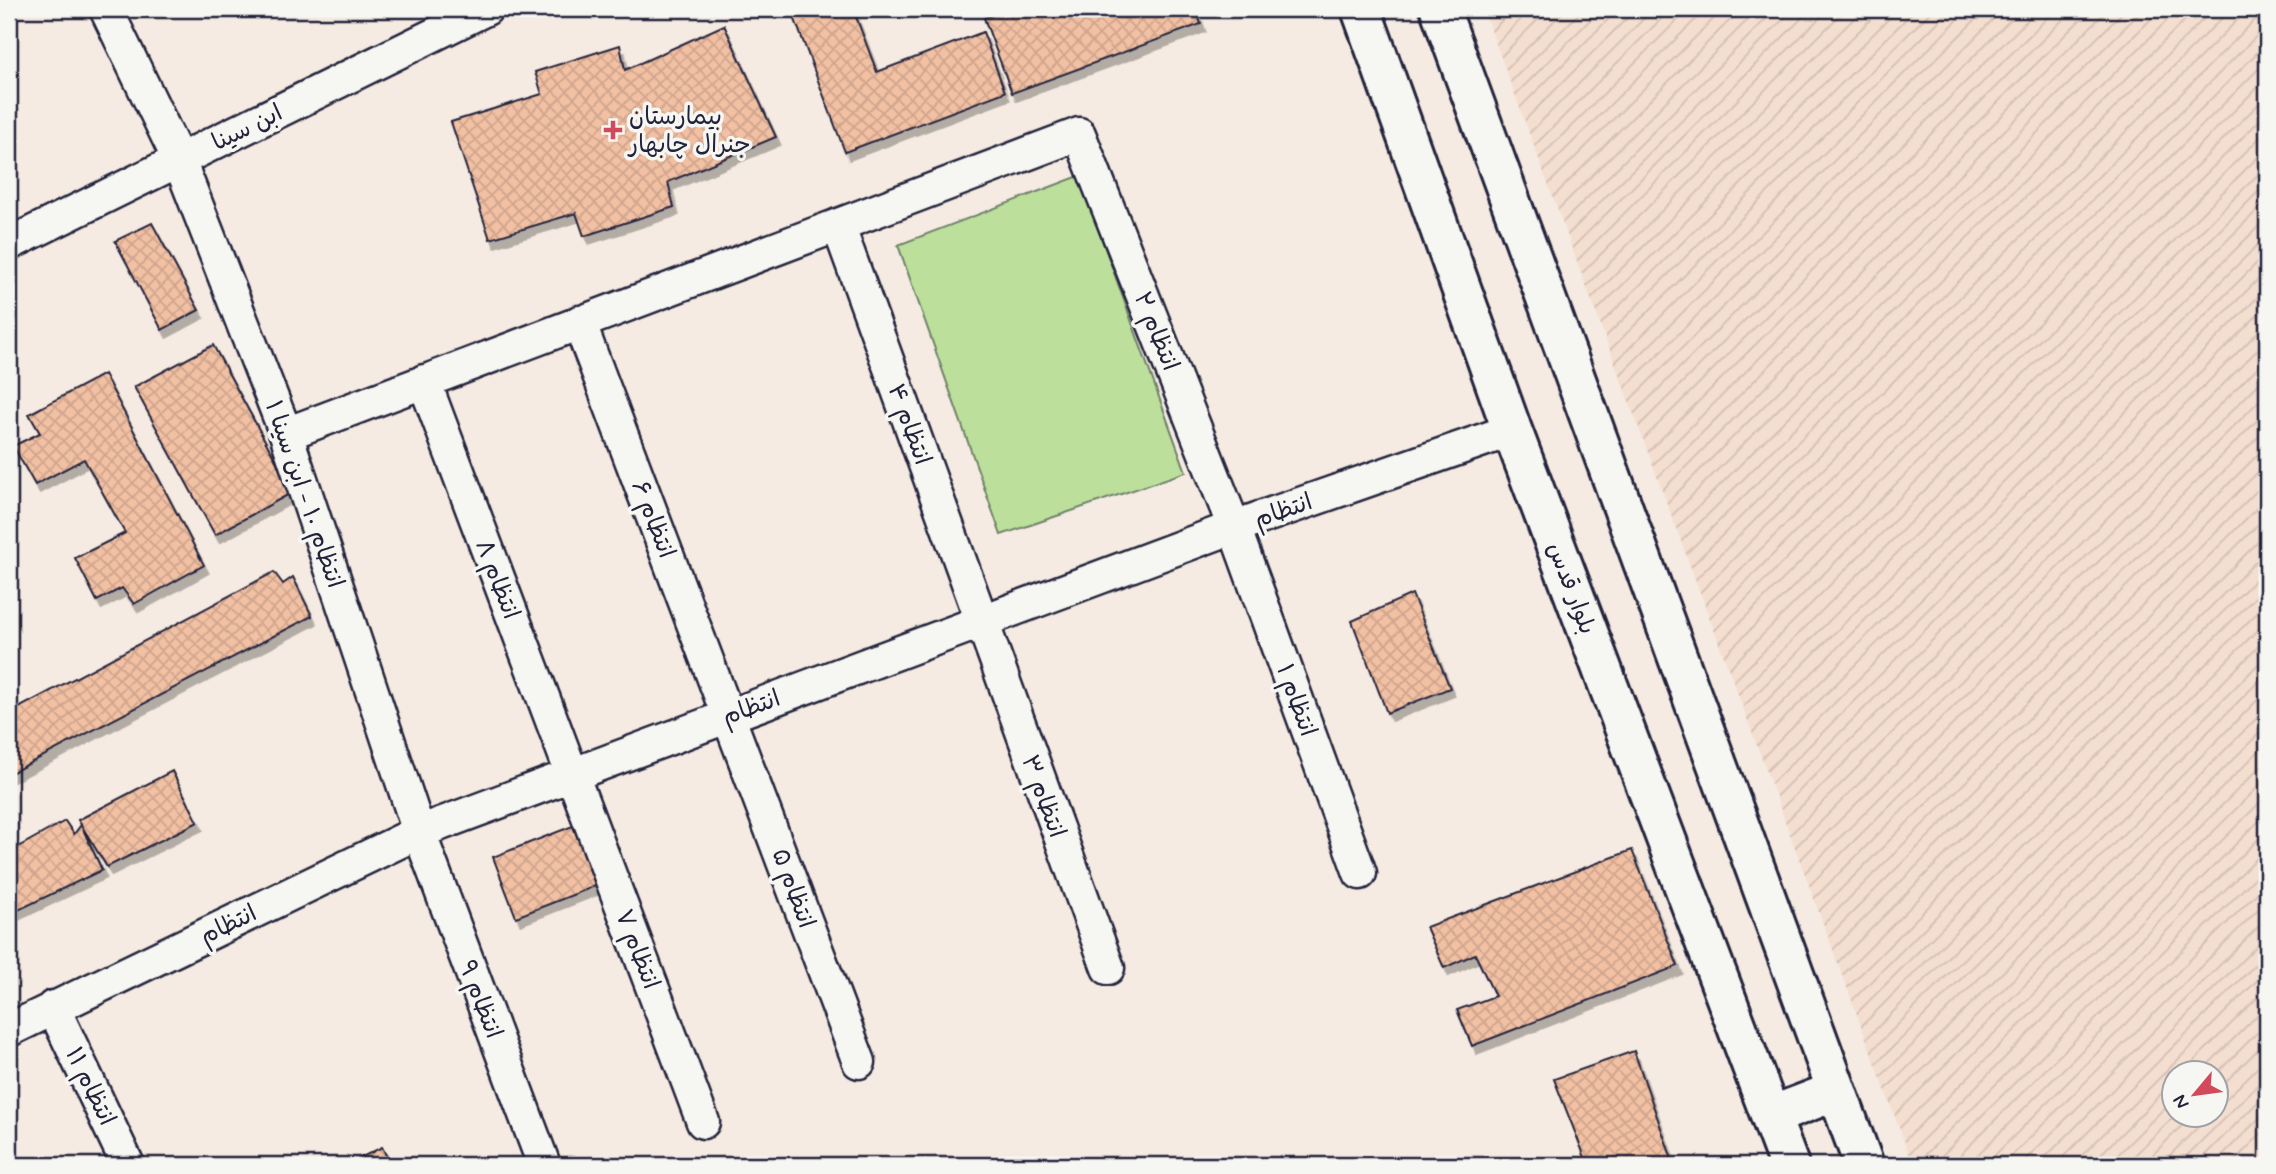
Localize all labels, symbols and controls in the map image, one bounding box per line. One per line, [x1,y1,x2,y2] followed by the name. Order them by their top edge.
[207,98,288,159] street label: ابن سینا
[627,102,751,161] place label: بیمارستان جنرال چابهار
[603,120,623,140] marker: بیمارستان جنرال چابهار
[1125,288,1185,376] street label: انتظام ۲
[879,380,938,470] street label: انتظام ۴
[256,397,350,593] street label: انتظام ۱۰ - ابن سینا ۱
[623,476,682,563] street label: انتظام ۶
[1250,487,1317,537] street label: انتظام
[466,535,526,624] street label: انتظام ۸
[1539,538,1602,639] street label: بلوار قدس
[1267,660,1323,741] street label: انتظام ۱
[718,684,785,734] street label: انتظام
[1012,751,1072,842] street label: انتظام ۳
[763,844,821,933] street label: انتظام ۵
[195,898,263,953] street label: انتظام
[606,905,666,994] street label: انتظام ۷
[450,956,509,1043] street label: انتظام ۹
[57,1042,122,1131] street label: انتظام ۱۱
[2160,1058,2230,1128] north arrow
[2167,1090,2195,1113] text: N

